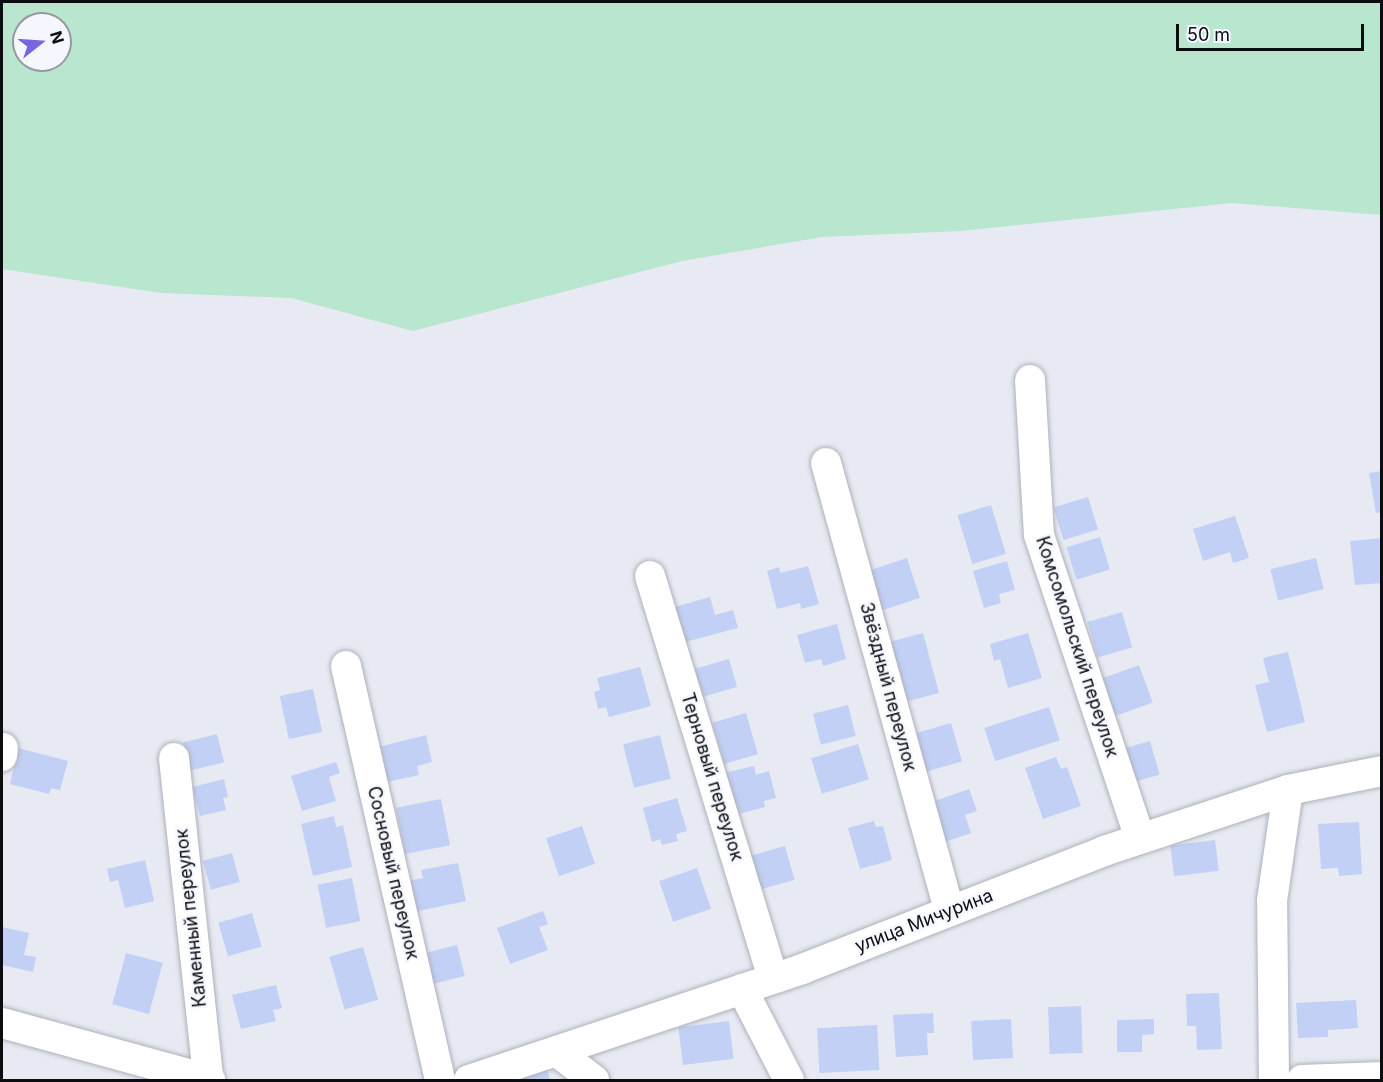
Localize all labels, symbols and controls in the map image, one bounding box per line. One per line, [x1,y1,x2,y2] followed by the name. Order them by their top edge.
[12,12,72,72] north arrow
[1179,12,1366,50] scale bar
[1187,24,1230,45] text: 50 m
[46,29,69,46] text: N
[1031,534,1123,760] street label: Комсомольский переулок
[855,600,921,774] street label: Звёздный переулок
[676,690,748,864] street label: Терновый переулок
[363,784,423,962] street label: Сосновый переулок
[171,828,211,1008] street label: Каменный переулок
[852,885,996,957] street label: улица Мичурина

